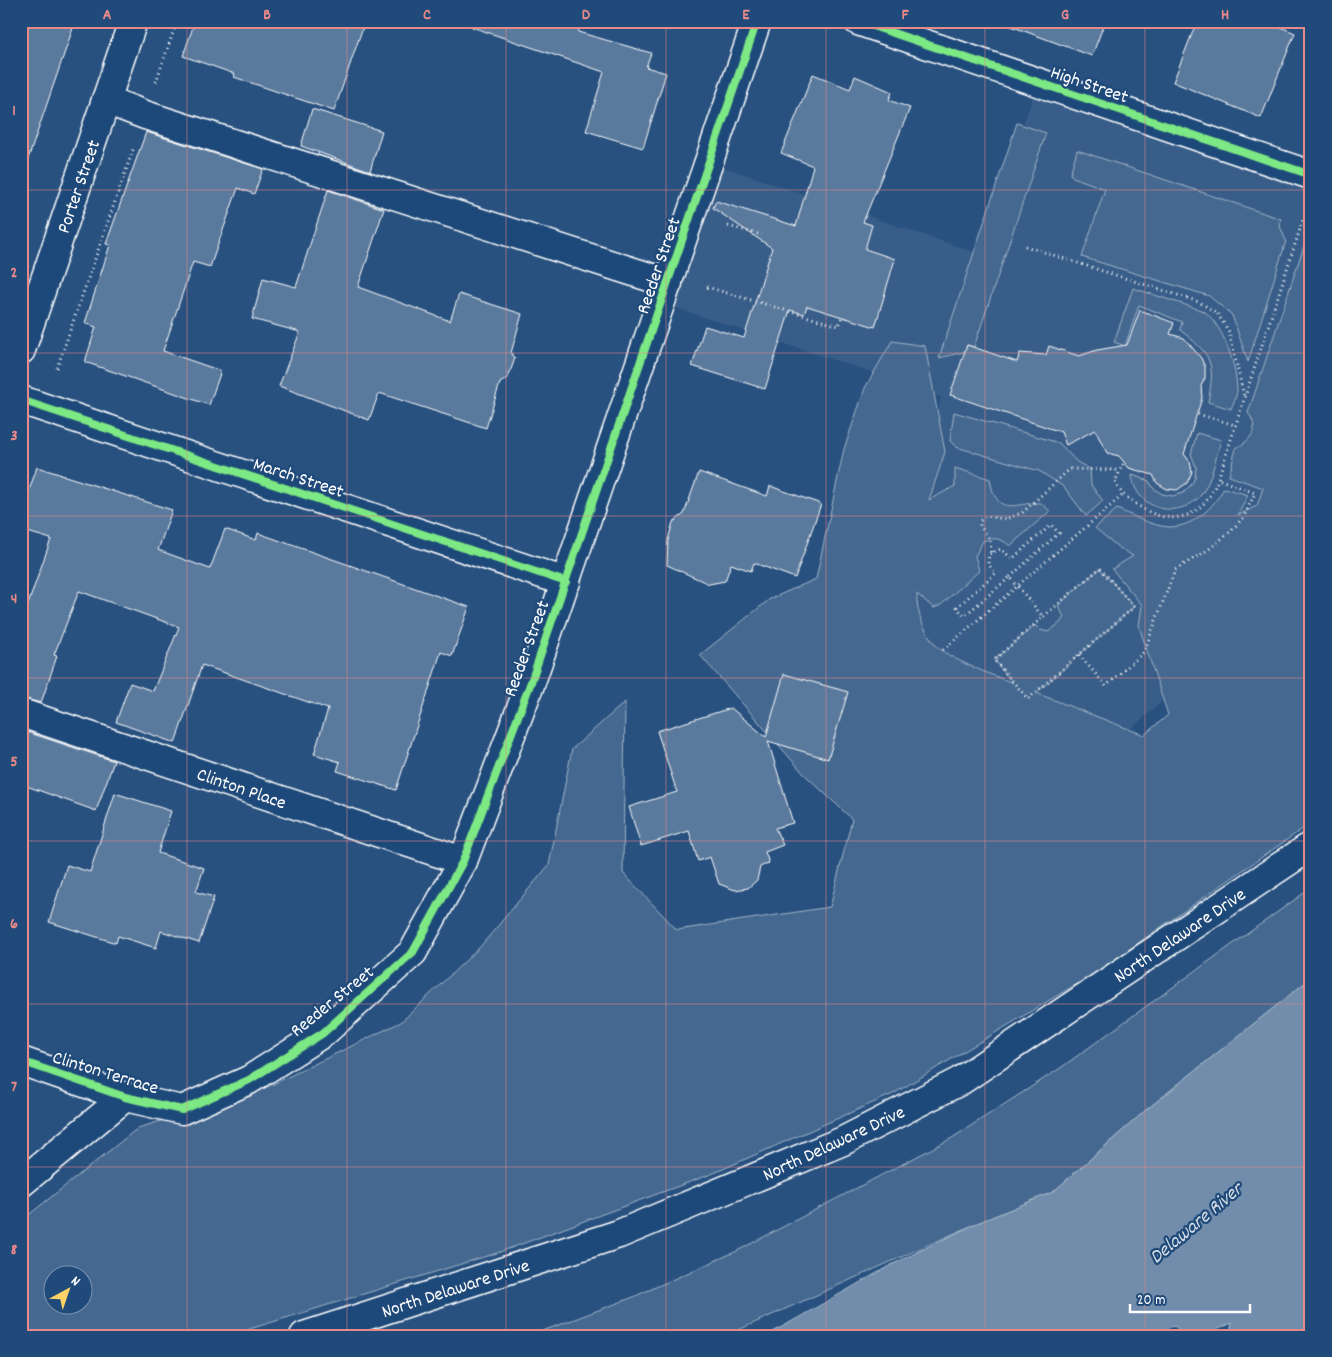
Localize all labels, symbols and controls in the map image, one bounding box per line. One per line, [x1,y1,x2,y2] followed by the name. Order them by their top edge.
[103,4,112,27] text: A
[263,4,271,27] text: B
[423,4,431,27] text: C
[582,4,591,27] text: D
[742,4,750,27] text: E
[901,4,909,27] text: F
[1061,4,1069,27] text: G
[1221,4,1229,27] text: H
[1046,60,1131,112] street label: High Street
[12,100,16,123] text: 1
[52,137,109,237] street label: Porter Street
[631,214,689,318] street label: Reeder Street
[11,262,18,285] text: 2
[10,425,18,448] text: 3
[249,452,347,507] street label: March Street
[11,588,17,611] text: 4
[498,597,558,701] street label: Reeder Street
[10,751,18,774] text: 5
[193,762,289,818] street label: Clinton Place
[1110,883,1252,991] street label: North Delaware Drive
[10,913,18,936] text: 6
[286,961,381,1045] street label: Reeder Street
[49,1045,161,1103] street label: Clinton Terrace
[11,1076,17,1099] text: 7
[759,1100,910,1190] street label: North Delaware Drive
[1144,1175,1252,1272] water label: Delaware River
[11,1239,18,1262] text: 8
[379,1254,534,1327] street label: North Delaware Drive
[42,1264,92,1314] north arrow
[66,1272,84,1292] text: N
[1130,1282,1250,1314] scale bar
[1137,1290,1165,1312] text: 20 m

